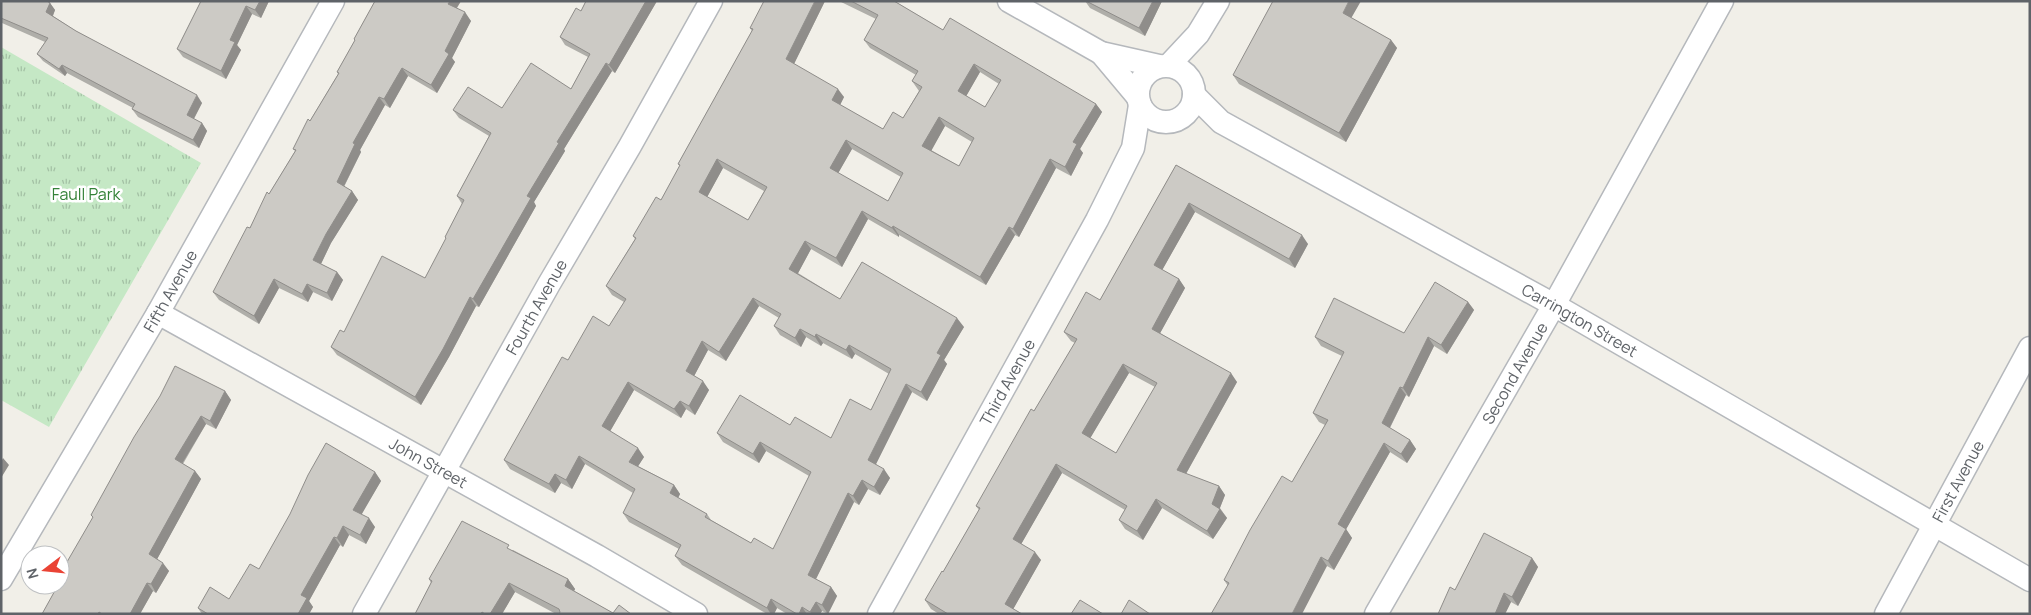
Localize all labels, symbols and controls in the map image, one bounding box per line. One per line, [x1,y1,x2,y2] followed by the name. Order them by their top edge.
[52,183,121,205] park label: Faull Park
[138,246,202,336] street label: Fifth Avenue
[500,255,572,359] street label: Fourth Avenue
[1518,278,1642,362] street label: Carrington Street
[1477,318,1553,428] street label: Second Avenue
[974,335,1040,429] street label: Third Avenue
[385,432,471,493] street label: John Street
[1927,436,1989,526] street label: First Avenue
[20,545,70,595] north arrow
[22,566,43,581] text: N

